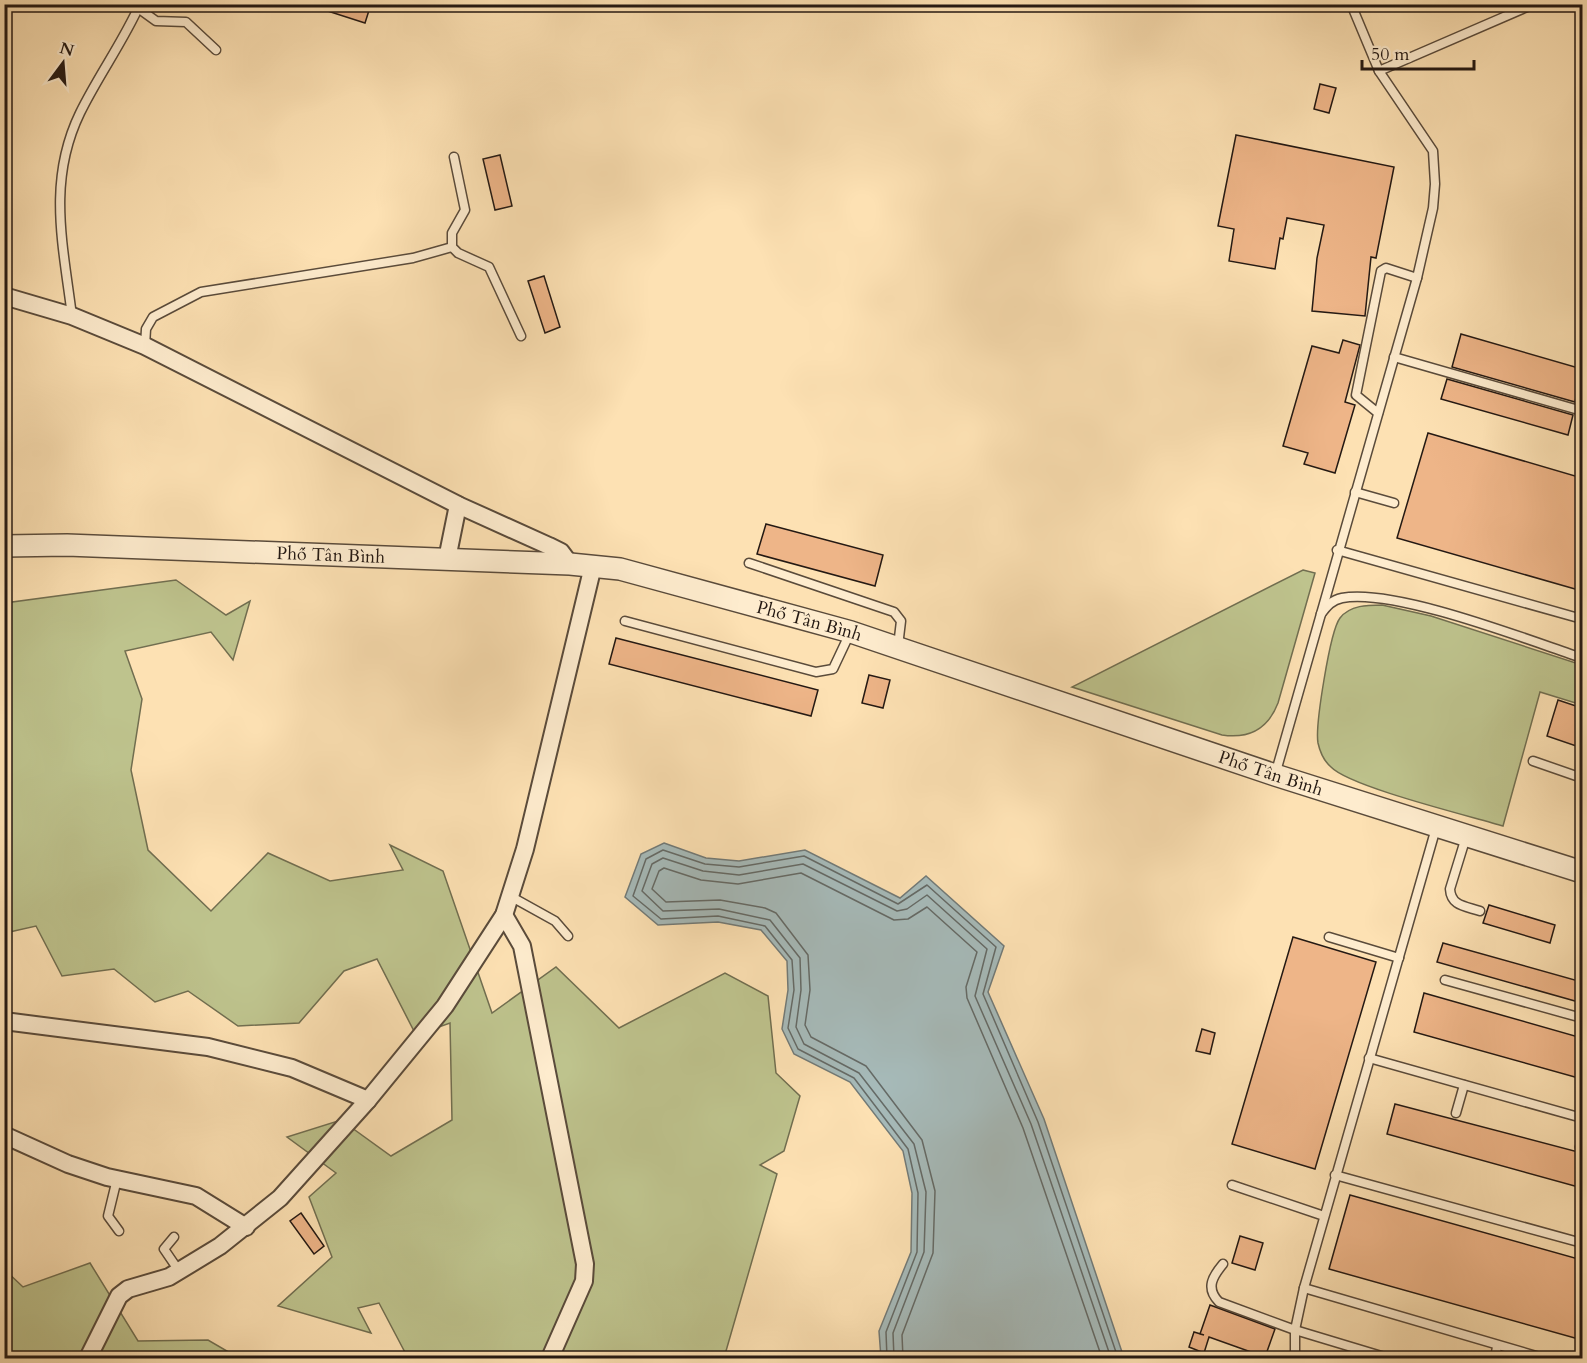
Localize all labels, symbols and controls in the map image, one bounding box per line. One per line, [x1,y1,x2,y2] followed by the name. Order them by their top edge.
[33,33,93,93] north arrow
[1362,33,1474,71] scale bar
[57,37,77,62] text: N
[1371,42,1410,67] text: 50 m
[276,541,386,570] street label: Phố Tân Bình
[754,595,866,648] street label: Phố Tân Bình
[1215,745,1326,802] street label: Phố Tân Bình

